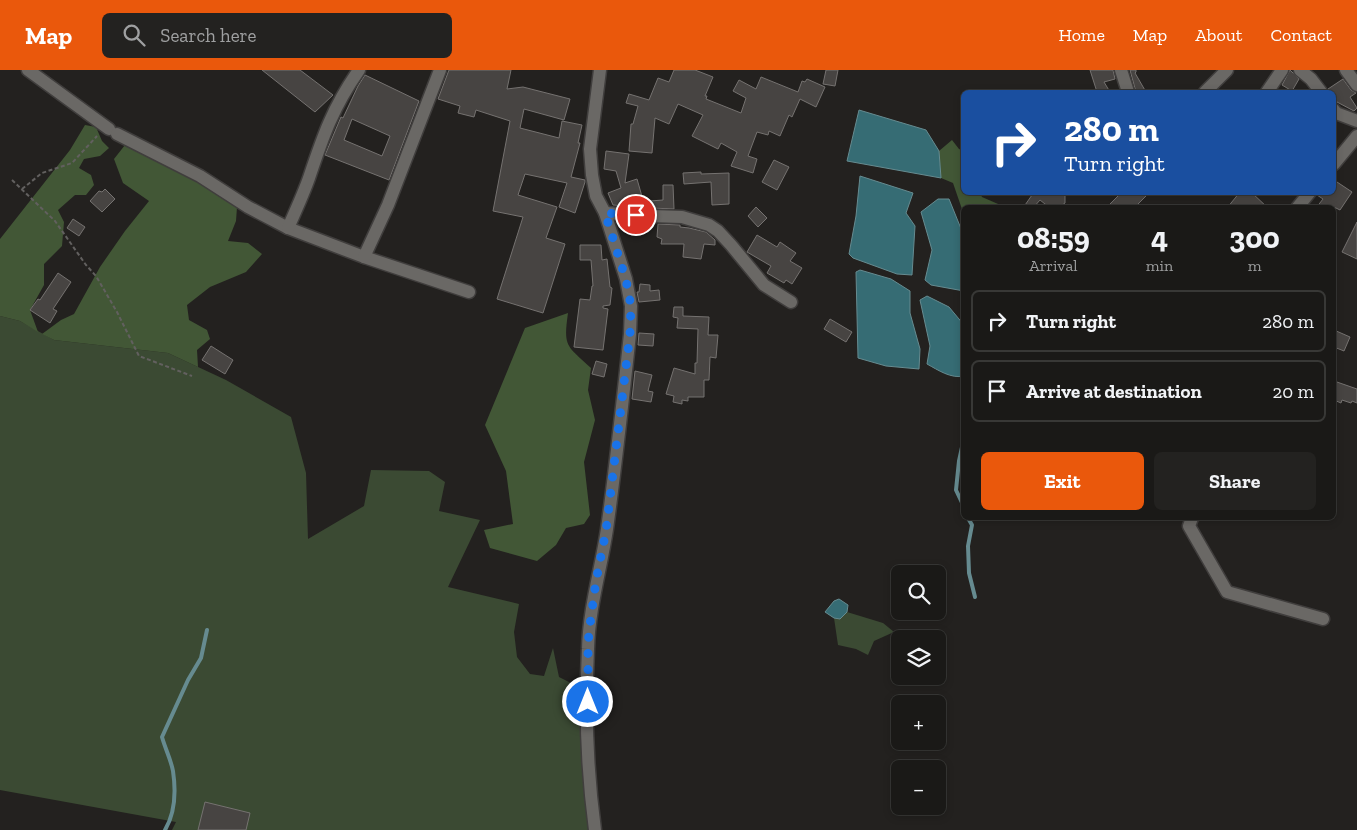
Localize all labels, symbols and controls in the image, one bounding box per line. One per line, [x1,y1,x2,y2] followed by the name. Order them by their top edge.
[102,13,452,58] search box
[25,21,72,50] text: Map
[120,21,148,49] icon: search
[160,24,257,47] text: Search here
[1058,24,1105,46] text: Home
[1133,24,1167,46] text: Map
[1195,24,1242,46] text: About
[1270,24,1332,46] text: Contact
[1064,108,1159,150] text: 280 m
[981,110,1046,175] icon: right
[1064,150,1165,177] text: Turn right
[615,194,657,236] pin
[622,201,650,229] icon: arrive
[1017,220,1090,256] text: 08:59
[1151,220,1168,256] text: 4
[1229,220,1280,256] text: 300
[1029,256,1077,275] text: Arrival
[1146,256,1173,275] text: min
[1248,256,1262,275] text: m
[983,307,1011,335] icon: right
[1026,310,1116,333] text: Turn right
[1262,310,1314,333] text: 280 m
[983,377,1011,405] icon: arrive
[1026,380,1202,403] text: Arrive at destination
[1273,380,1314,403] text: 20 m
[981,452,1144,510] button: Exit
[1154,452,1316,510] button: Share
[891,565,946,815] map controls
[891,565,946,620] button: search
[891,630,946,685] button: layers
[561,675,613,727] position arrow
[891,695,946,750] button: +
[891,760,946,815] button: −

